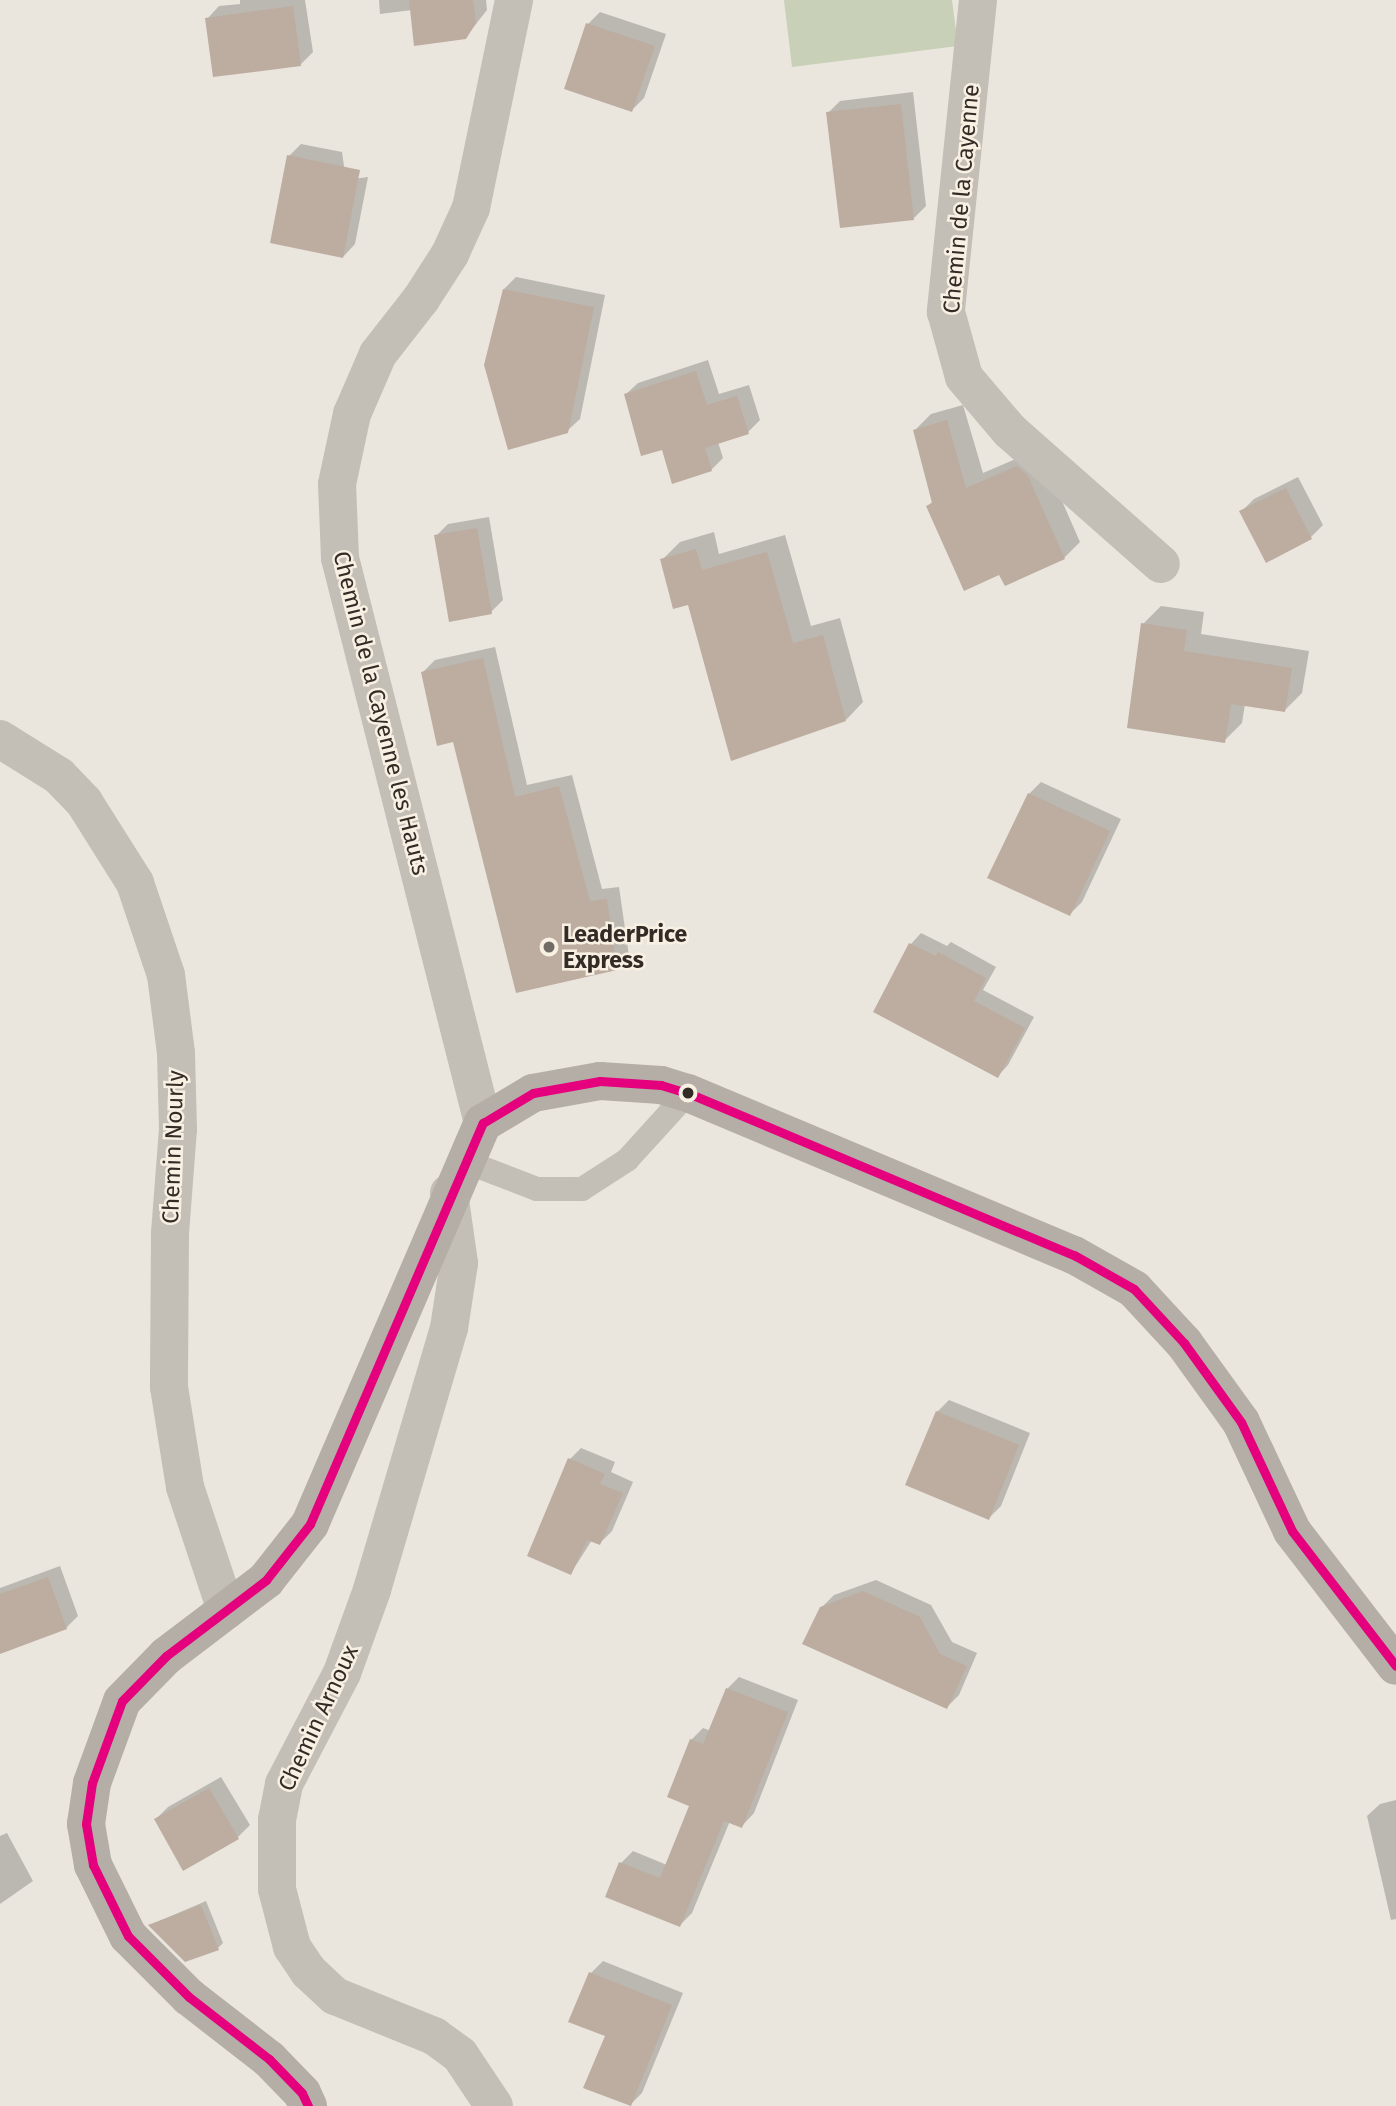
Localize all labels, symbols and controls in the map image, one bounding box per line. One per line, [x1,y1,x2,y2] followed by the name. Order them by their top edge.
[937,83,985,315] street label: Chemin de la Cayenne
[327,548,435,878] street label: Chemin de la Cayenne les Hauts
[563,920,687,974] place label: LeaderPrice Express
[541,939,557,955] marker: LeaderPrice Express
[157,1070,189,1224] street label: Chemin Nourly
[681,1086,695,1100] unlabelled marker
[272,1641,364,1795] street label: Chemin Arnoux

